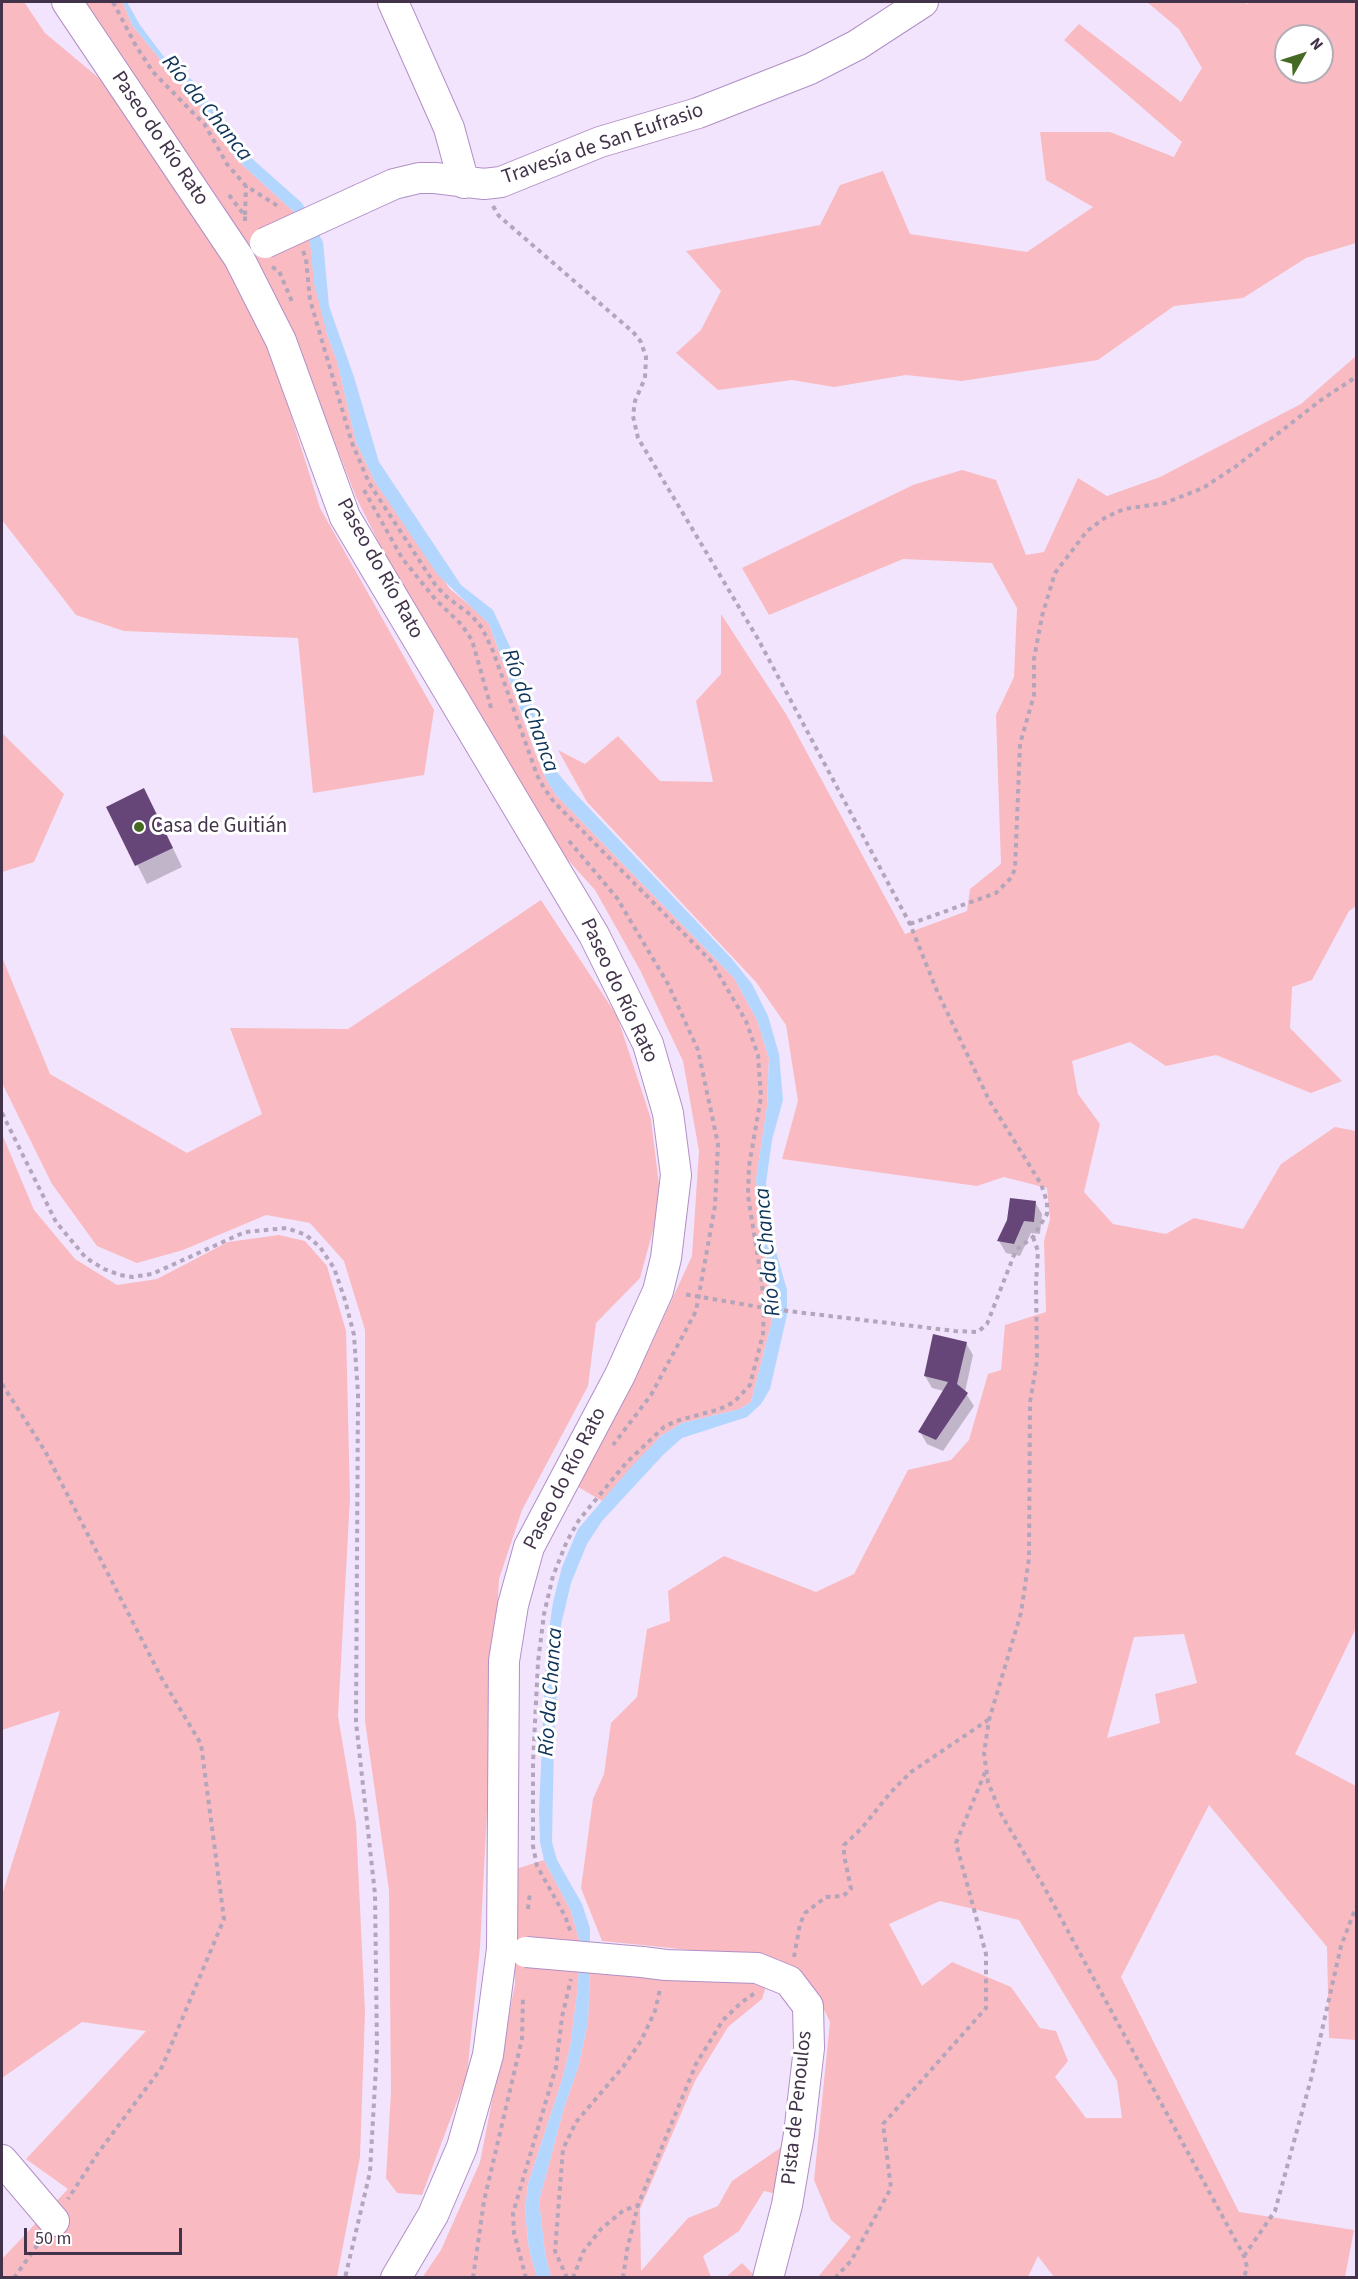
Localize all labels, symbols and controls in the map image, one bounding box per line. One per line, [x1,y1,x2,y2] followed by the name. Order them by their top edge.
[1274,24,1334,84] north arrow
[1305,33,1328,55] text: N
[155,51,257,167] water label: Río da Chanca
[105,67,213,211] street label: Paseo do Río Rato
[499,99,707,191] street label: Travesía de San Eufrasio
[330,494,428,644] street label: Paseo do Río Rato
[495,646,563,776] water label: Río da Chanca
[151,814,287,840] place label: Casa de Guitián
[132,820,146,834] marker: Casa de Guitián
[573,915,663,1067] street label: Paseo do Río Rato
[750,1187,788,1317] water label: Río da Chanca
[519,1403,613,1555] street label: Paseo do Río Rato
[534,1627,570,1757] water label: Río da Chanca
[777,2030,819,2186] street label: Pista de Penoulos
[27,2216,184,2254] scale bar
[35,2226,71,2251] text: 50 m

